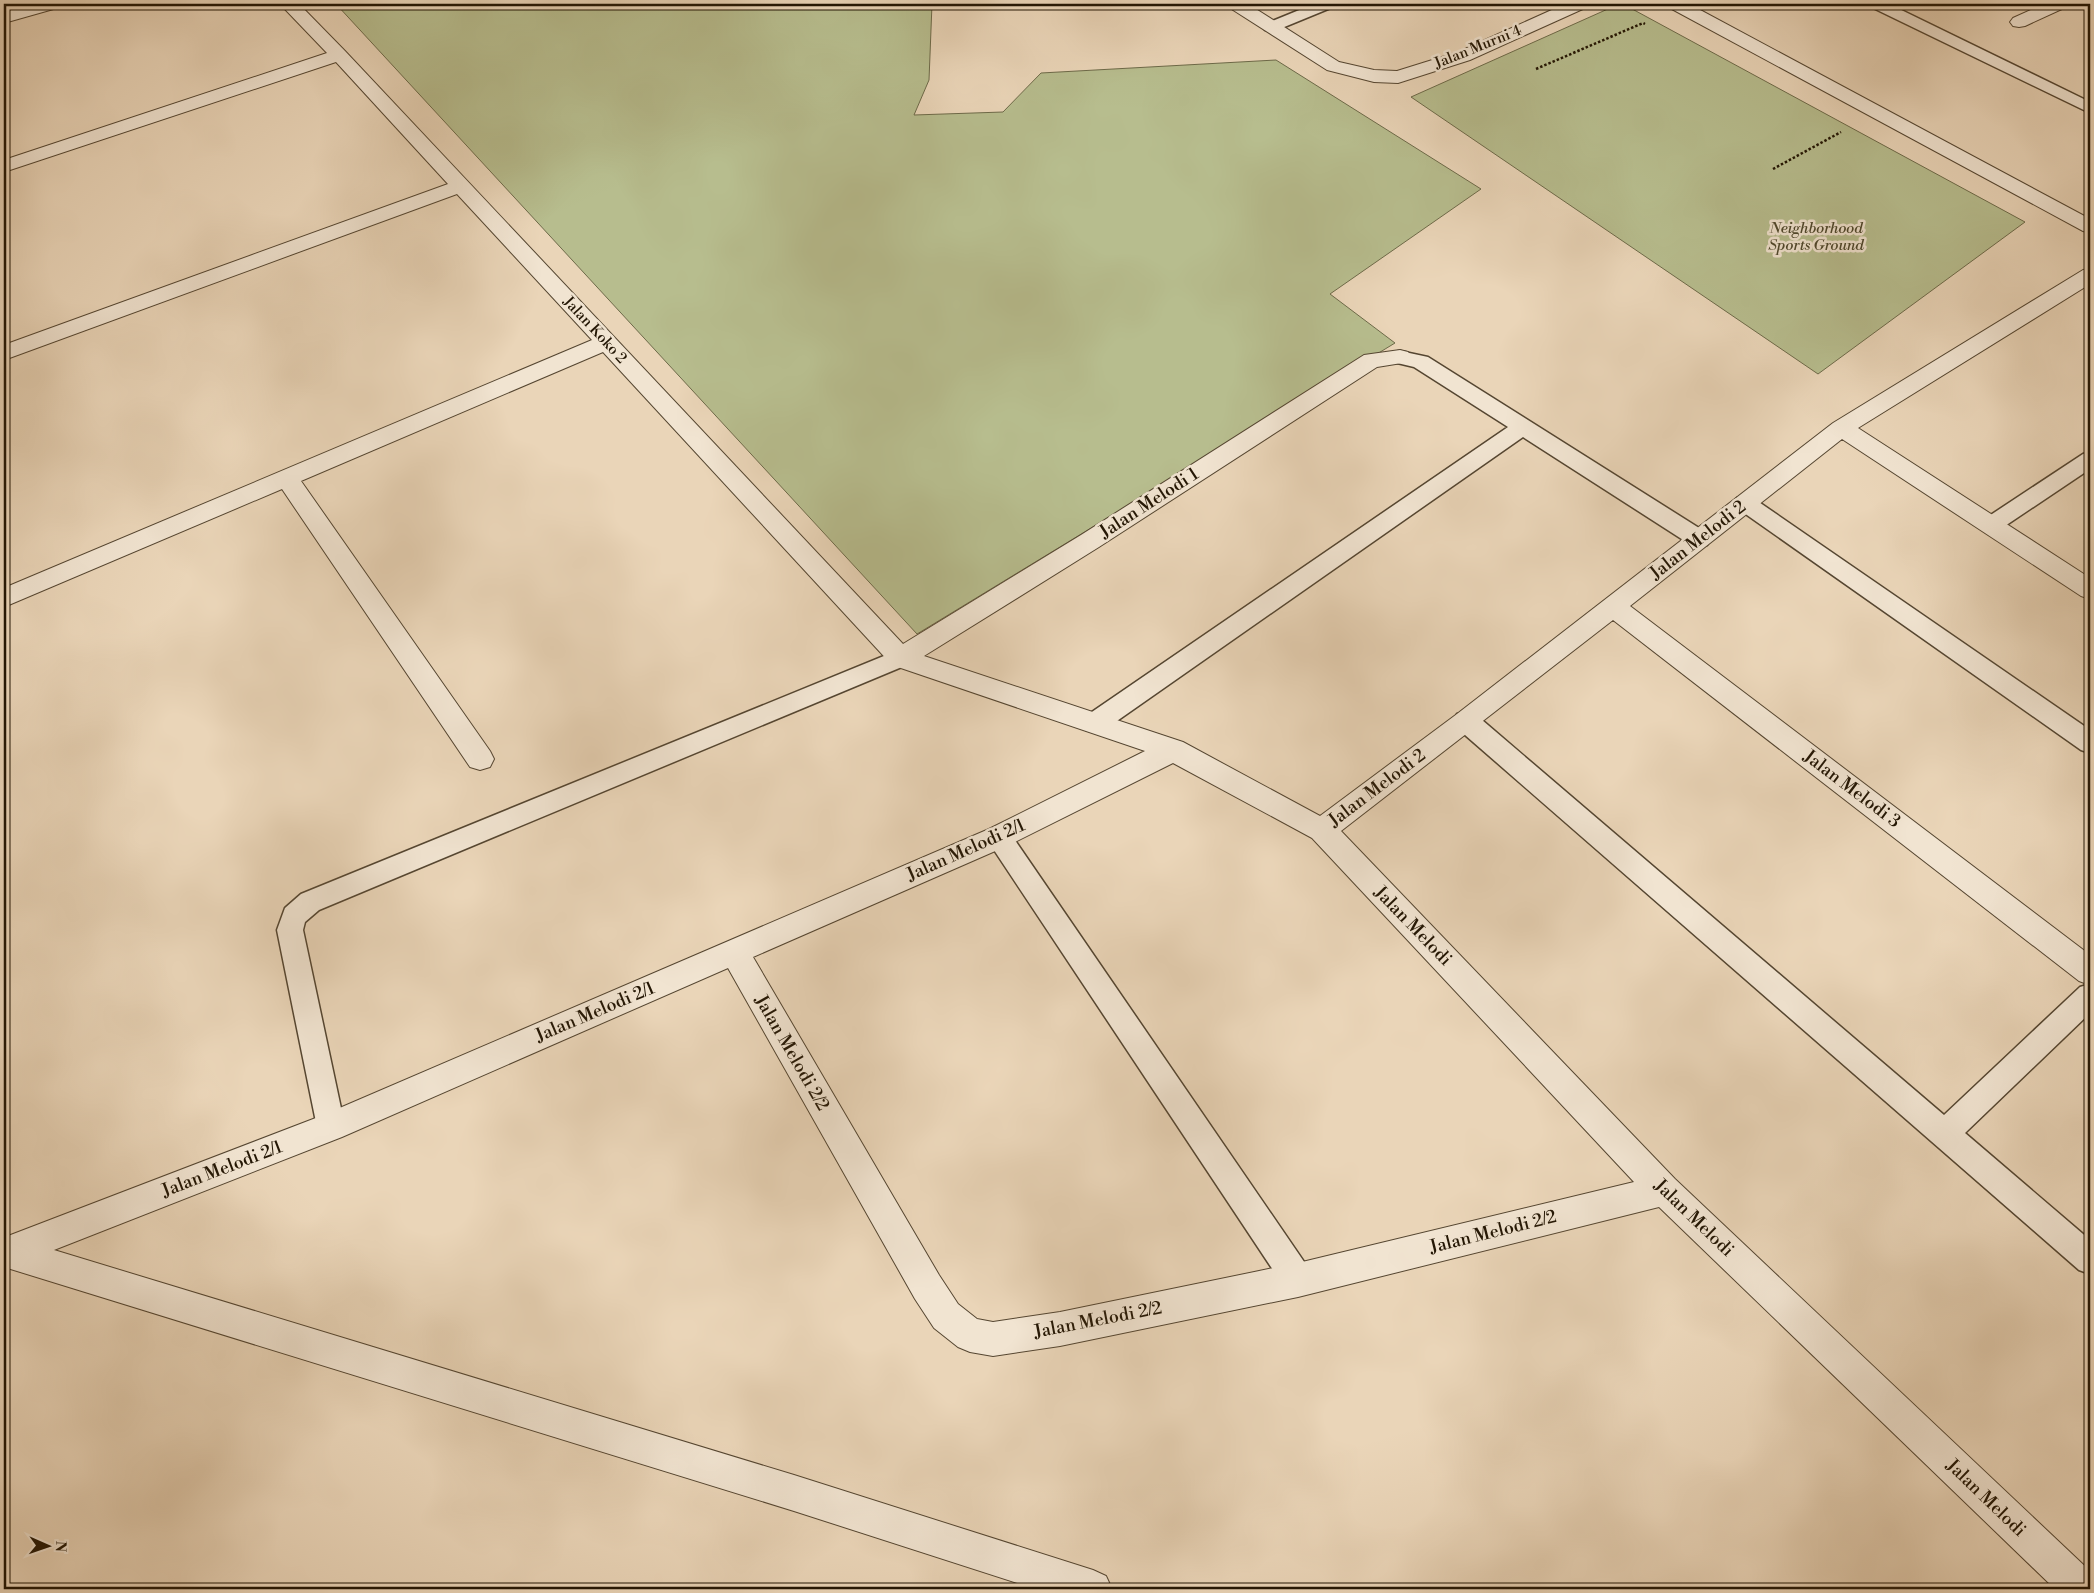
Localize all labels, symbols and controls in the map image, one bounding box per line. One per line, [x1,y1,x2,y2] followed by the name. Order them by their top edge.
[1431,21,1524,73] street label: Jalan Murni 4
[1768,219,1864,255] park label: Neighborhood Sports Ground
[558,292,631,368] street label: Jalan Koko 2
[1094,462,1203,544] street label: Jalan Melodi 1
[1644,495,1751,585] street label: Jalan Melodi 2
[1323,744,1430,833] street label: Jalan Melodi 2
[1798,744,1905,833] street label: Jalan Melodi 3
[902,813,1029,887] street label: Jalan Melodi 2/1
[1369,881,1457,971] street label: Jalan Melodi
[531,976,658,1048] street label: Jalan Melodi 2/1
[749,990,834,1115] street label: Jalan Melodi 2/2
[157,1135,286,1203] street label: Jalan Melodi 2/1
[1649,1174,1739,1262] street label: Jalan Melodi
[1426,1205,1559,1259] street label: Jalan Melodi 2/2
[1031,1296,1164,1344] street label: Jalan Melodi 2/2
[1941,1454,2031,1542] street label: Jalan Melodi
[22,1520,72,1570] north arrow
[51,1541,69,1552] text: N

